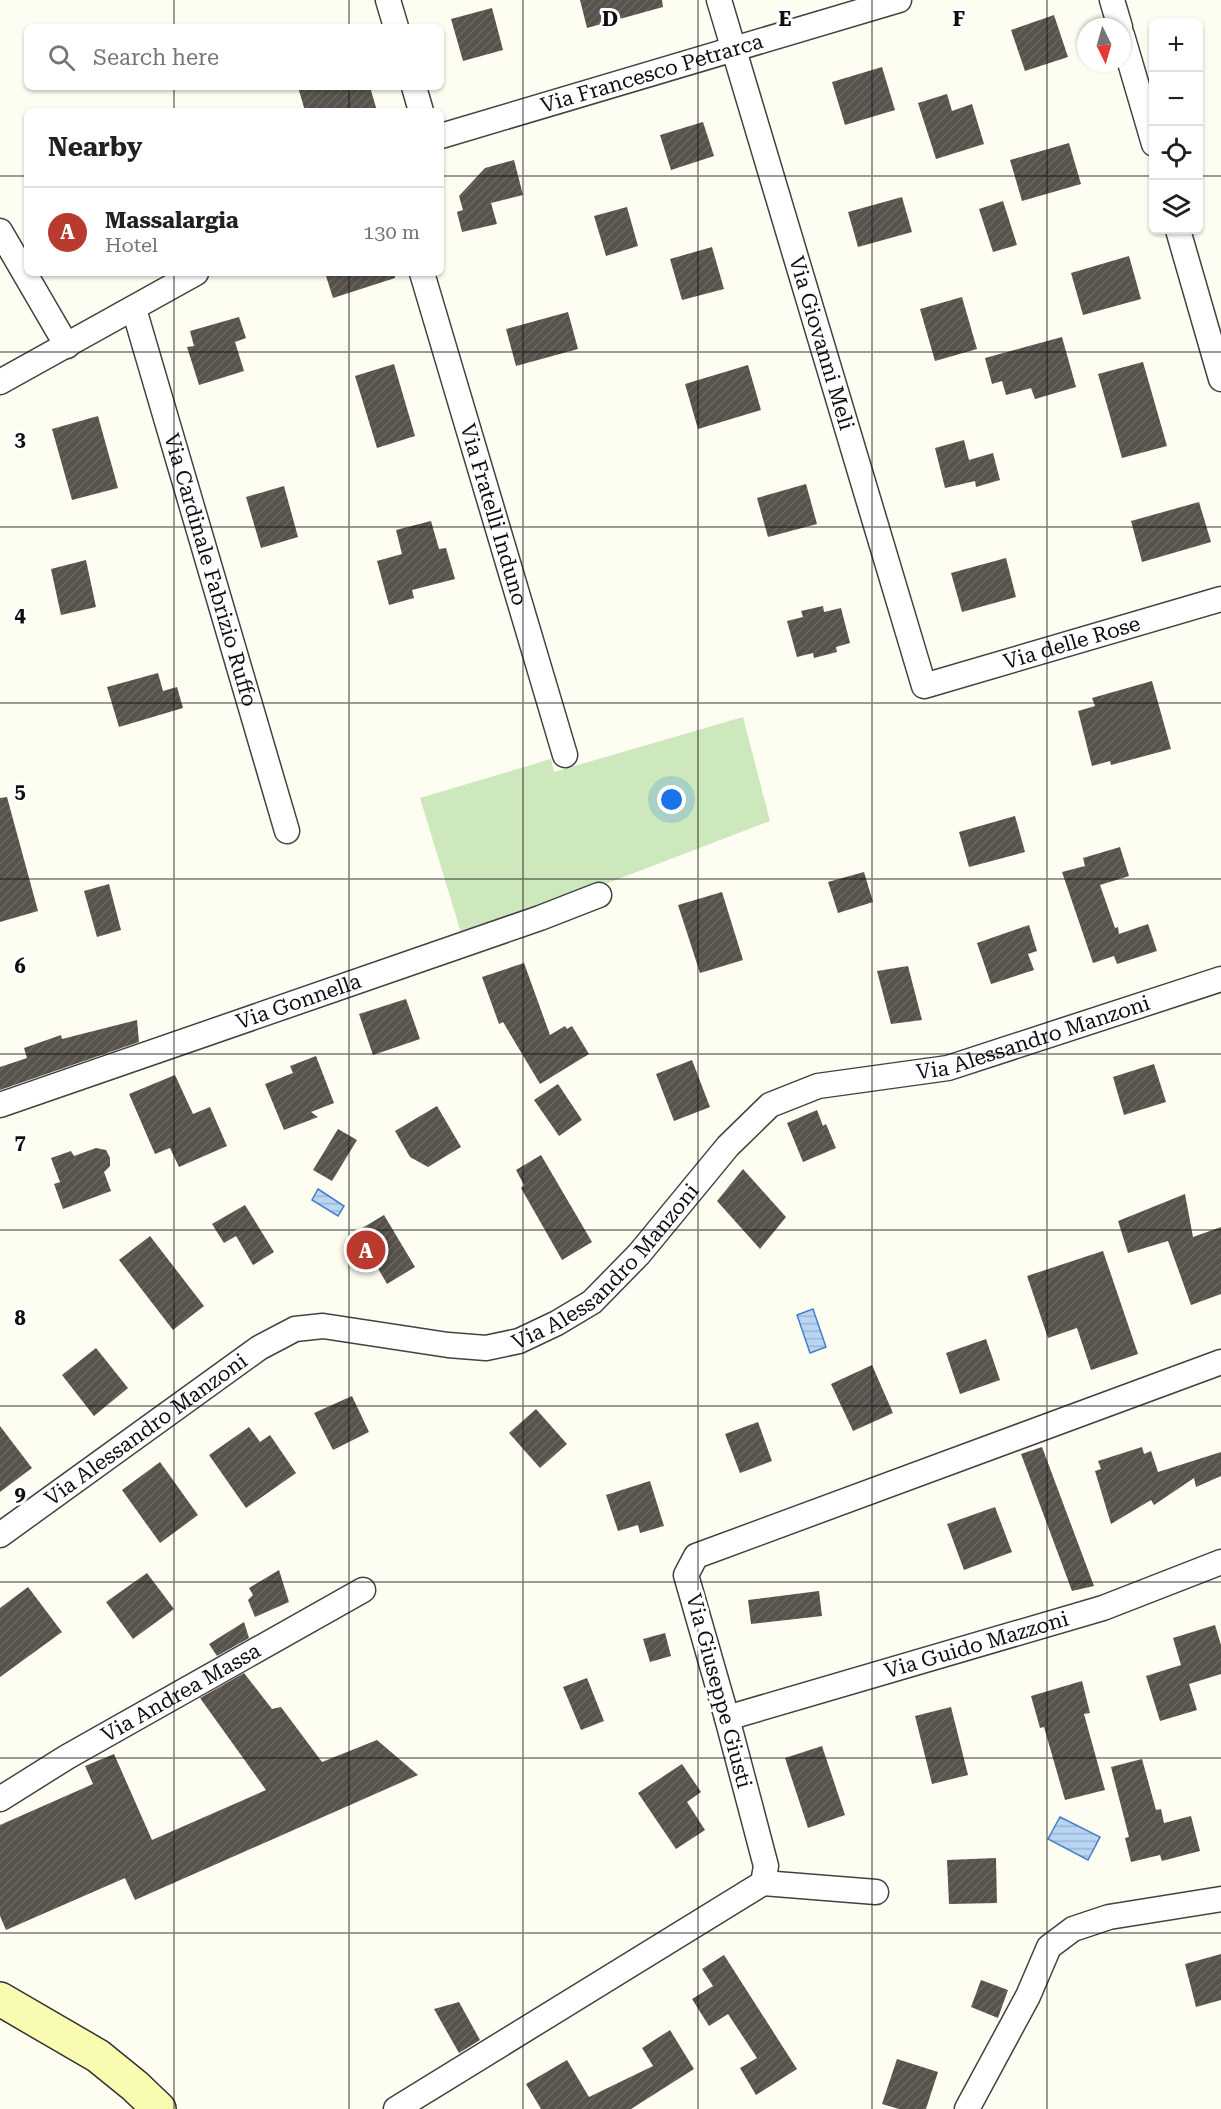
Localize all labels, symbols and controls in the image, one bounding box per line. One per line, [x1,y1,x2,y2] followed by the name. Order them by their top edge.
[602,7,618,31] text: D
[779,7,792,31] text: E
[953,7,965,31] text: F
[1077,18,1131,72] north arrow
[1149,18,1203,234] map controls
[1149,18,1203,72] button: +
[24,24,444,90] search box
[538,29,767,118] street label: Via Francesco Petrarca
[45,41,78,74] icon: search
[93,45,219,70] text: Search here
[1149,72,1203,126] button: −
[1149,126,1203,180] button: locate
[48,132,142,162] text: Nearby
[1149,180,1203,234] button: layers
[105,208,239,233] text: Massalargia
[60,220,75,244] text: A
[363,220,420,244] text: 130 m
[105,233,158,257] text: Hotel
[784,253,859,433] street label: Via Giovanni Meli
[455,421,532,608] street label: Via Fratelli Induno
[14,427,26,451] text: 3
[159,431,262,709] street label: Via Cardinale Fabrizio Ruffo
[14,603,26,627] text: 4
[1001,611,1143,674] street label: Via delle Rose
[14,779,26,803] text: 5
[657,785,686,814] your location
[14,954,26,978] text: 6
[233,969,365,1034] street label: Via Gonnella
[915,991,1153,1084] street label: Via Alessandro Manzoni
[14,1130,26,1154] text: 7
[508,1179,704,1355] street label: Via Alessandro Manzoni
[346,1228,386,1272] pin: A
[14,1306,26,1330] text: 8
[40,1348,252,1511] street label: Via Alessandro Manzoni
[14,1482,26,1506] text: 9
[681,1591,757,1791] street label: Via Giuseppe Giusti
[882,1607,1072,1683] street label: Via Guido Mazzoni
[97,1638,265,1747] street label: Via Andrea Massa

